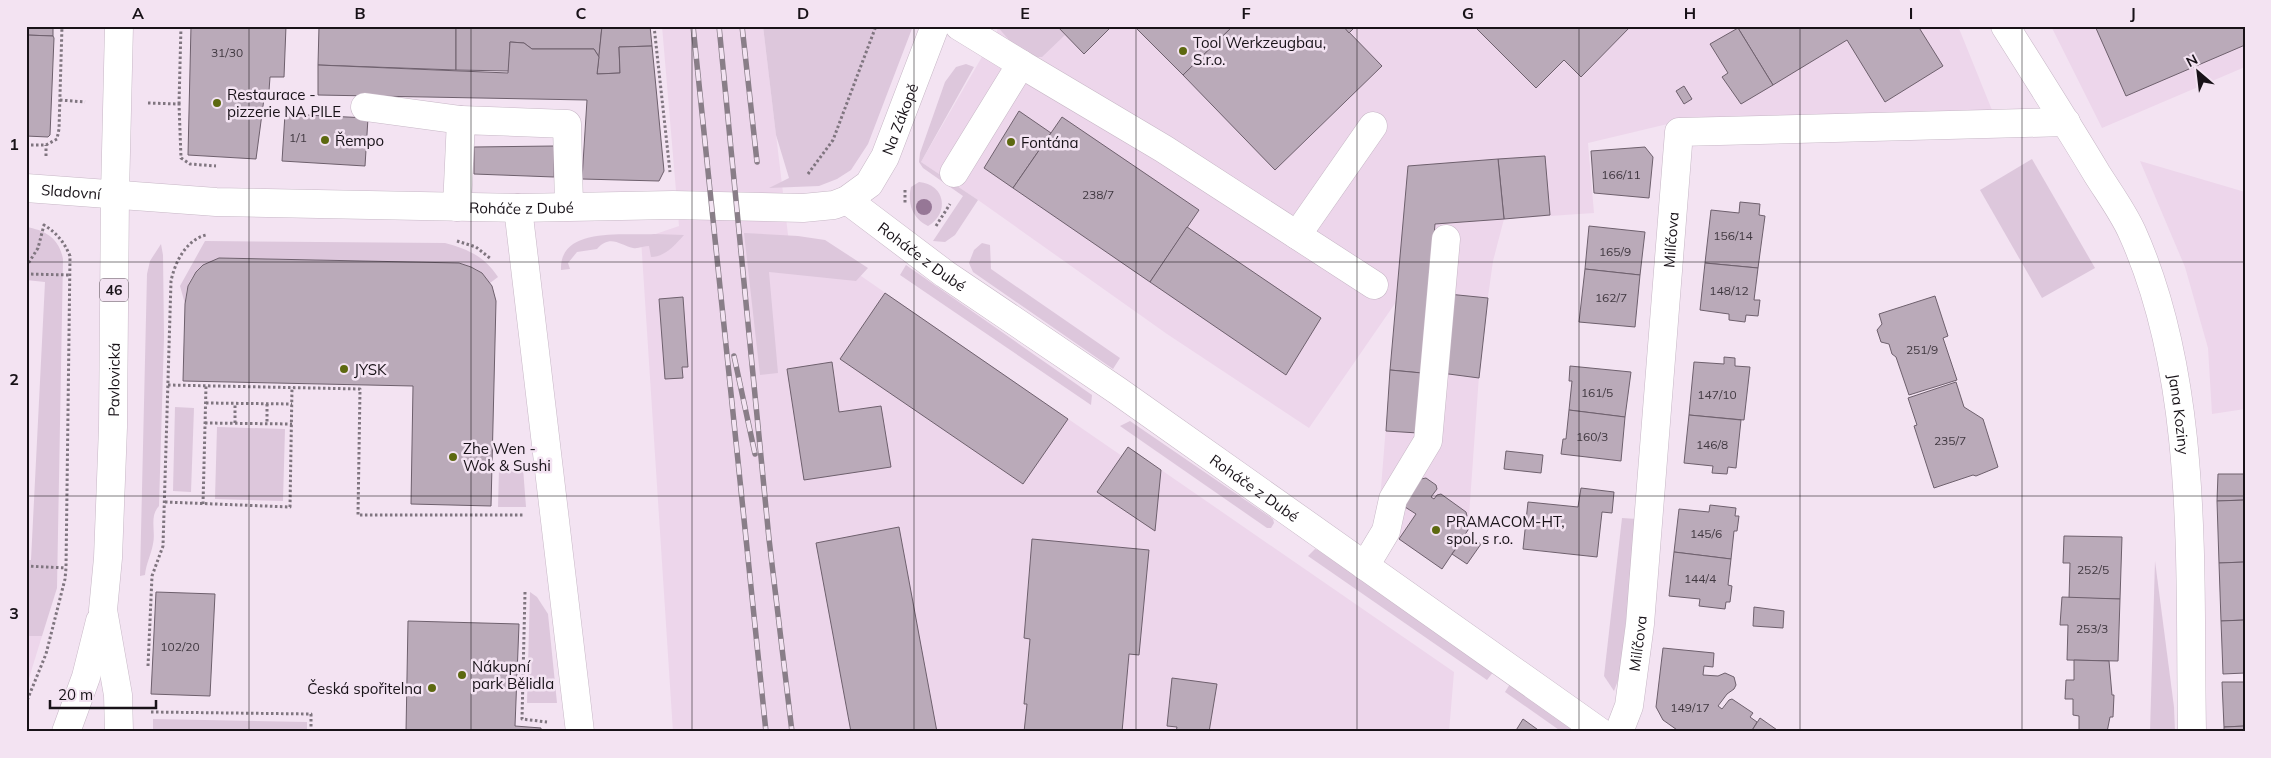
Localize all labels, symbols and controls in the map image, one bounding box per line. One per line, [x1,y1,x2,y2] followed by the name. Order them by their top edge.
[132,3,144,23] text: A
[354,3,366,23] text: B
[576,3,587,23] text: C
[797,3,809,23] text: D
[1020,3,1030,23] text: E
[1241,3,1251,23] text: F
[1462,3,1474,23] text: G
[1684,3,1696,23] text: H
[1909,3,1913,23] text: I
[2130,3,2136,23] text: J
[1193,33,1326,69] place label: Tool Werkzeugbau, S.r.o.
[211,45,243,60] house number: 31/30
[1177,45,1189,57] marker: Tool Werkzeugbau, S.r.o.
[2174,48,2224,98] north arrow
[2183,50,2201,71] text: N
[877,80,922,158] street label: Na Zákopě
[227,85,341,121] place label: Restaurace - pizzerie NA PILE
[211,97,223,109] marker: Restaurace - pizzerie NA PILE
[289,130,307,145] house number: 1/1
[335,131,384,150] place label: Řempo
[1021,133,1079,152] place label: Fontána
[9,134,19,154] text: 1
[319,134,331,146] marker: Řempo
[1005,136,1017,148] marker: Fontána
[1601,167,1641,182] house number: 166/11
[40,180,103,203] street label: Sladovní
[1082,187,1114,202] house number: 238/7
[469,197,574,218] street label: Roháče z Dubé
[1659,211,1682,269] street label: Milíčova
[874,217,970,295] street label: Roháče z Dubé
[1713,228,1753,243] house number: 156/14
[1599,244,1631,259] house number: 165/9
[100,278,128,302] road number: 46
[1709,283,1749,298] house number: 148/12
[1595,290,1627,305] house number: 162/7
[1906,342,1938,357] house number: 251/9
[104,343,123,417] street label: Pavlovická
[354,360,387,379] place label: JYSK
[338,363,350,375] marker: JYSK
[9,369,19,389] text: 2
[2165,372,2194,455] street label: Jana Koziny
[1581,385,1613,400] house number: 161/5
[1697,387,1737,402] house number: 147/10
[1576,429,1608,444] house number: 160/3
[1934,433,1966,448] house number: 235/7
[1696,437,1728,452] house number: 146/8
[463,439,551,475] place label: Zhe Wen - Wok & Sushi
[1206,450,1303,526] street label: Roháče z Dubé
[447,451,459,463] marker: Zhe Wen - Wok & Sushi
[1446,512,1565,548] place label: PRAMACOM-HT, spol. s r.o.
[1430,524,1442,536] marker: PRAMACOM-HT, spol. s r.o.
[1690,526,1722,541] house number: 145/6
[2077,562,2109,577] house number: 252/5
[1684,571,1716,586] house number: 144/4
[9,603,19,623] text: 3
[1624,615,1650,673] street label: Milíčova
[2076,621,2108,636] house number: 253/3
[160,639,200,654] house number: 102/20
[472,657,554,693] place label: Nákupní park Bělidla
[456,669,468,681] marker: Nákupní park Bělidla
[50,678,156,710] scale bar
[307,679,422,698] place label: Česká spořitelna
[426,682,438,694] marker: Česká spořitelna
[58,685,93,704] text: 20 m
[1670,700,1710,715] house number: 149/17

